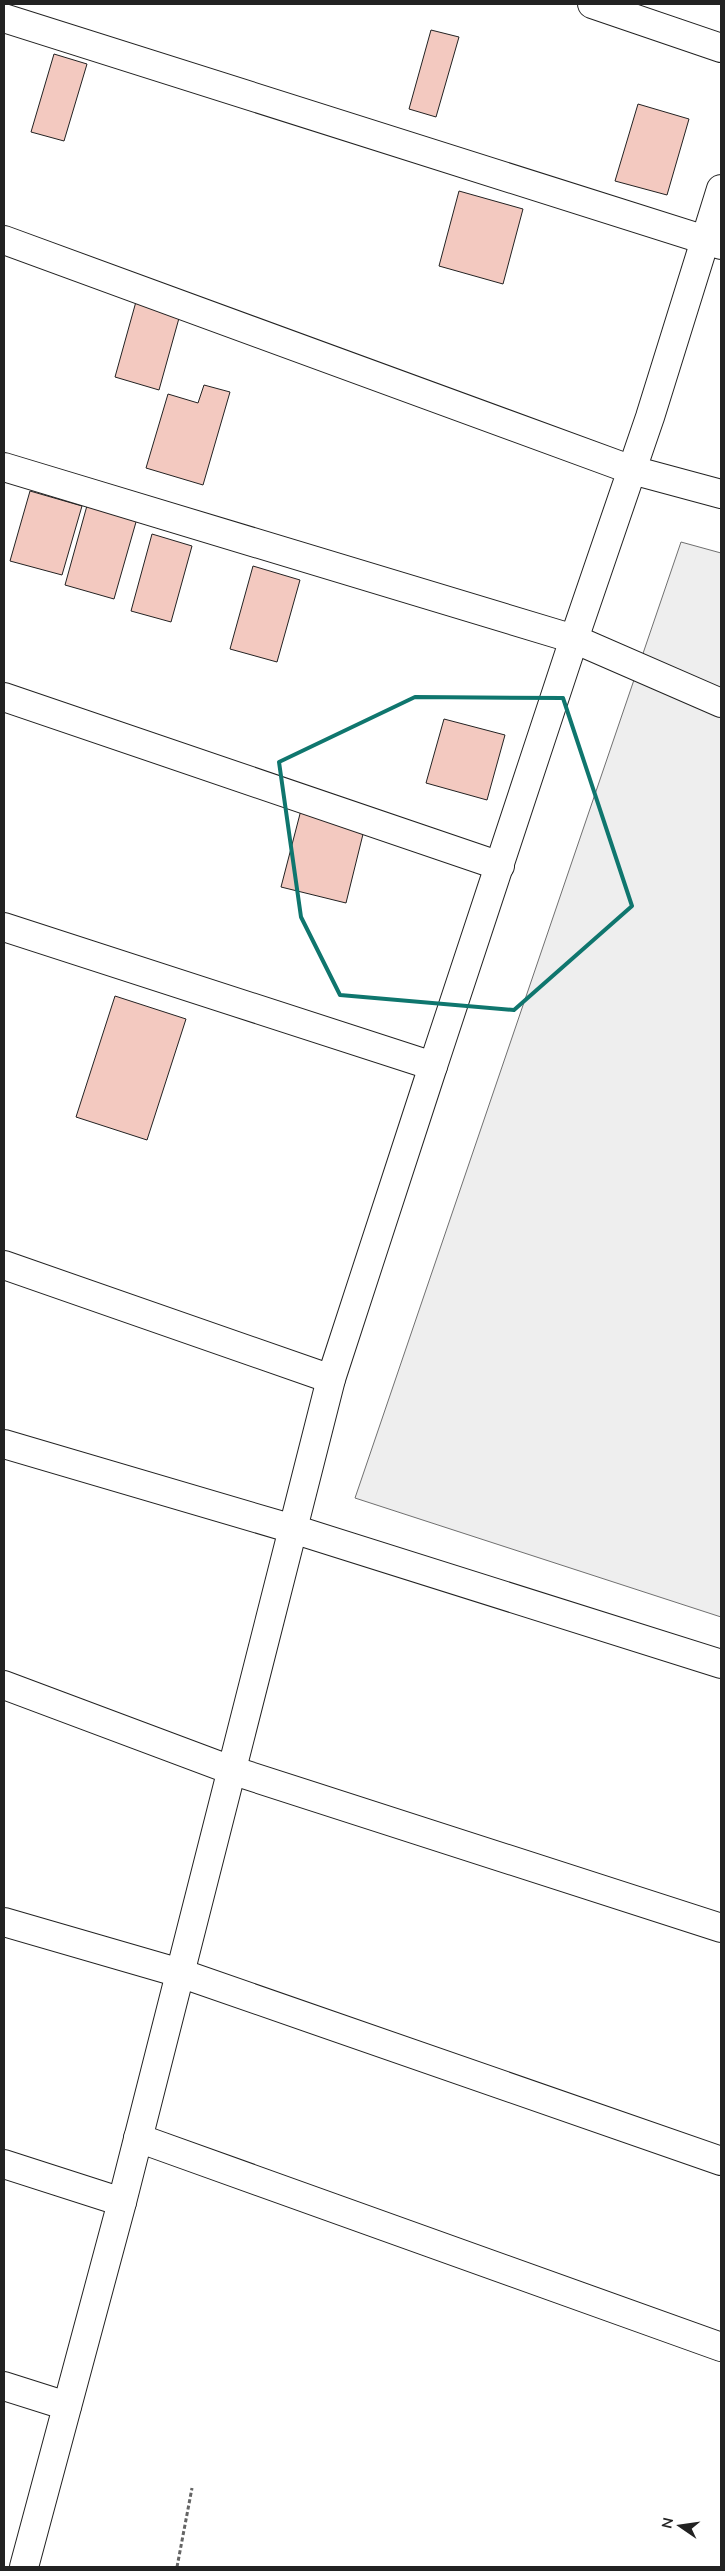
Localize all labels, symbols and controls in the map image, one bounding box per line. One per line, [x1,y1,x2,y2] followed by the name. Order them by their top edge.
[655,2501,705,2551] north arrow
[657,2516,677,2530] text: N

